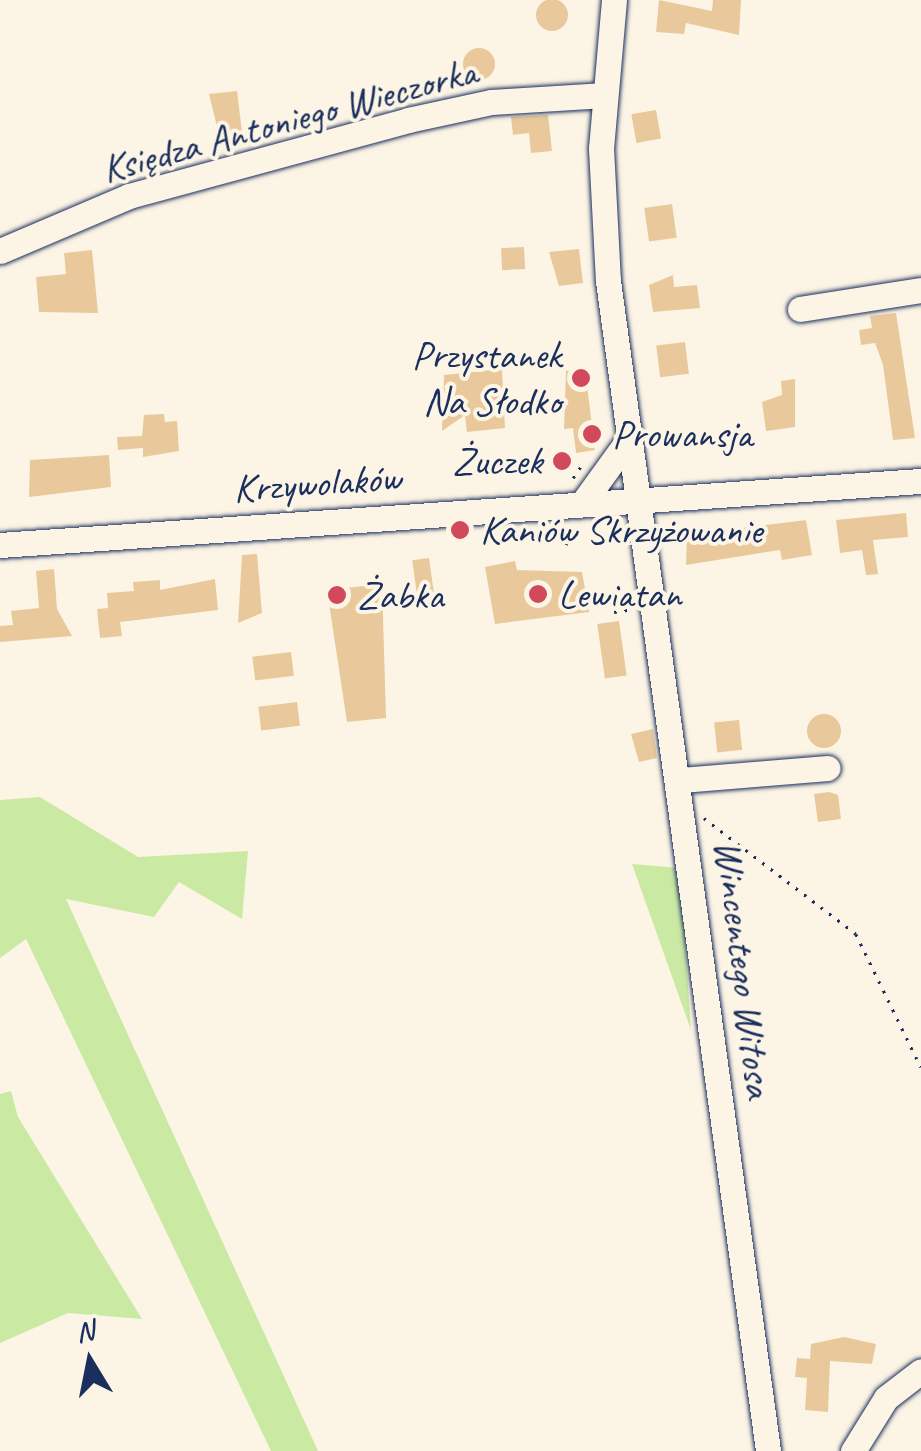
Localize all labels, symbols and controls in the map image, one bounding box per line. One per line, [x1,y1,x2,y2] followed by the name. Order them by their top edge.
[96,47,482,193] street label: Księdza Antoniego Wieczorka
[412,331,561,425] place label: Przystanek Na Słodko
[570,367,592,389] marker: Przystanek Na Słodko
[612,410,752,458] place label: Prowansja
[581,423,603,445] marker: Prowansja
[452,437,542,485] place label: Żuczek
[551,450,573,472] marker: Żuczek
[232,453,402,513] street label: Krzywolaków
[480,506,762,554] place label: Kaniów Skrzyżowanie
[449,519,471,541] marker: Kaniów Skrzyżowanie
[558,570,681,618] place label: Lewiatan
[357,571,443,619] place label: Żabka
[527,583,549,605] marker: Lewiatan
[326,584,348,606] marker: Żabka
[704,837,784,1101] street label: Wincentego Witosa
[40,1311,140,1411] north arrow
[73,1312,96,1350] text: N

